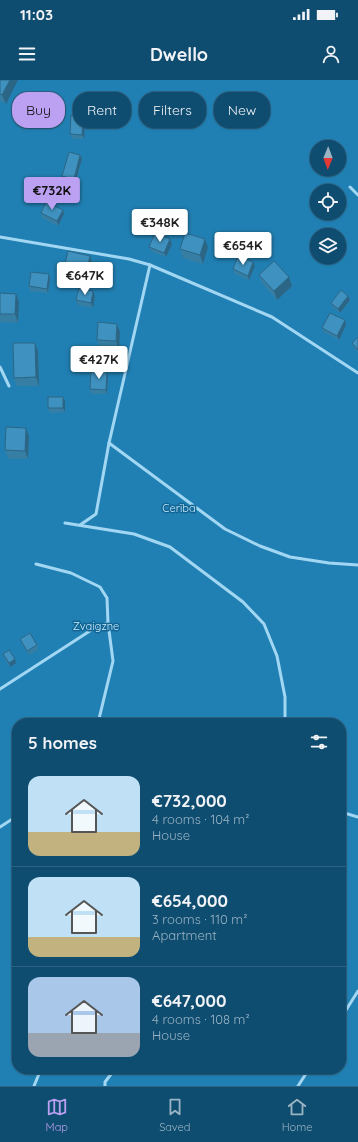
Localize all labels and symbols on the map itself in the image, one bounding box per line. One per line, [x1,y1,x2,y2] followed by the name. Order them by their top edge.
[310,140,346,176] north arrow
[24,177,80,211] pin: €732K
[132,209,188,243] pin: €348K
[215,232,271,266] pin: €654K
[57,262,113,296] pin: €647K
[71,346,127,380] pin: €427K
[162,501,196,515] park label: Cerība
[73,619,119,633] park label: Zvaigzne

